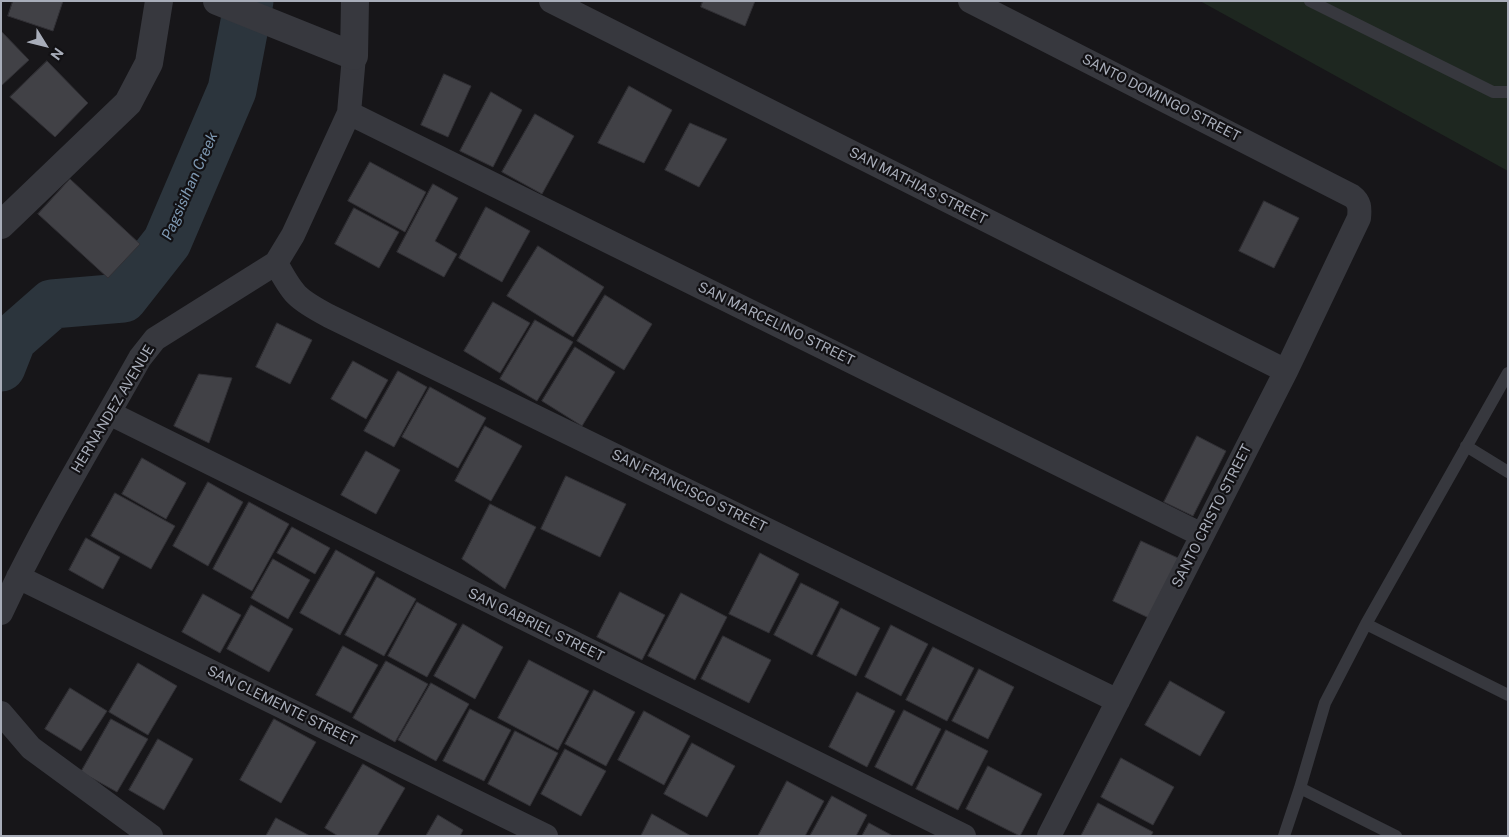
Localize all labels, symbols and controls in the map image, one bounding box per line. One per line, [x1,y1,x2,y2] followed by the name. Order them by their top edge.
[20,20,70,70] north arrow
[47,45,67,63] text: N
[1079,51,1243,145] street label: SANTO DOMINGO STREET
[158,129,222,243] water label: Pagsisihan Creek
[846,144,990,228] street label: SAN MATHIAS STREET
[695,279,857,369] street label: SAN MARCELINO STREET
[68,342,158,476] street label: HERNANDEZ AVENUE
[1169,442,1255,590] street label: SANTO CRISTO STREET
[609,446,769,536] street label: SAN FRANCISCO STREET
[465,585,607,665] street label: SAN GABRIEL STREET
[204,662,360,750] street label: SAN CLEMENTE STREET

